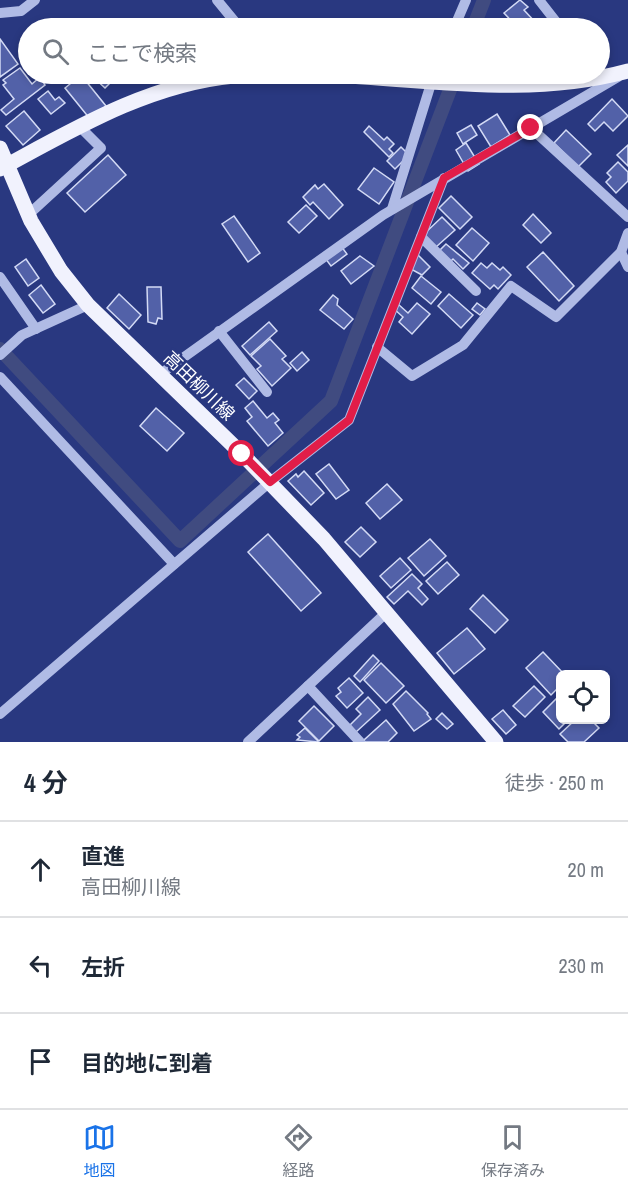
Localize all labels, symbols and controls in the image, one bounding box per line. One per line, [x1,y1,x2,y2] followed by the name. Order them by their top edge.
[18,18,610,84] search box
[39,35,72,68] icon: search
[87,38,197,68] text: ここで検索
[517,114,543,140] route end
[158,345,240,426] street label: 高田柳川線
[228,440,254,466] route start
[556,670,610,724] map controls
[556,670,610,724] button: locate
[24,765,68,800] text: 4 分
[505,769,604,796] text: 徒歩 · 250 m
[81,841,125,871] text: 直進
[24,853,57,886] icon: ahead
[568,856,604,883] text: 20 m
[81,873,181,900] text: 高田柳川線
[24,949,57,982] icon: left
[81,952,125,982] text: 左折
[558,952,604,979] text: 230 m
[24,1045,57,1078] icon: arrive
[81,1048,213,1078] text: 目的地に到着
[83,1121,116,1181] tab: 地図
[282,1121,315,1181] tab: 経路
[481,1121,545,1181] tab: 保存済み

